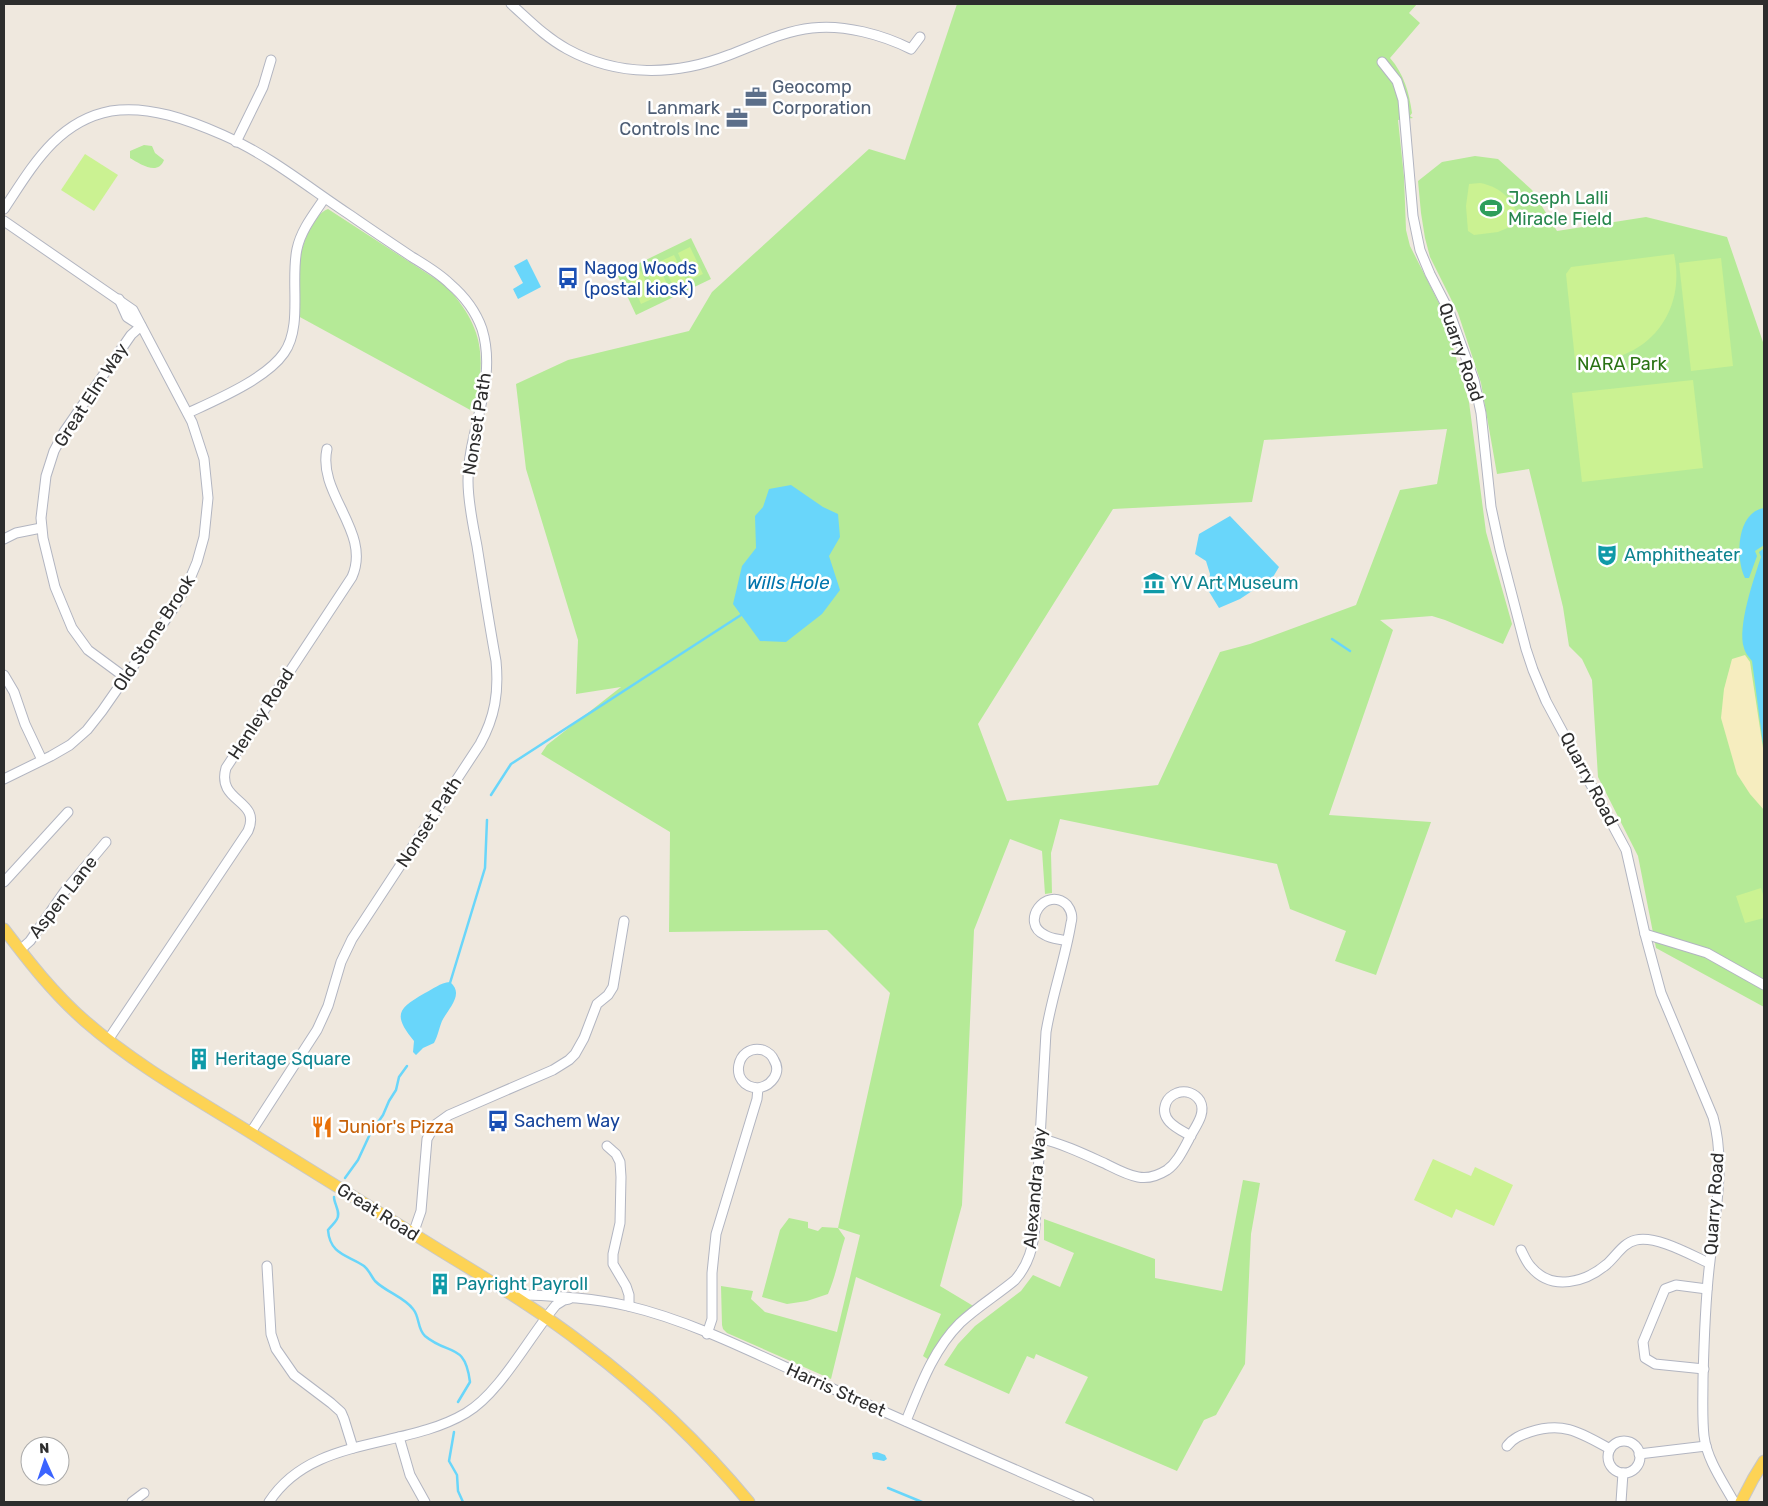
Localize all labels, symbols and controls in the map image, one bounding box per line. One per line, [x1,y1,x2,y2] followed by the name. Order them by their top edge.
[772,76,871,119] place label: Geocomp Corporation
[743,84,769,110] office icon: Geocomp Corporation
[619,97,721,140] place label: Lanmark Controls Inc
[724,105,750,131] office icon: Lanmark Controls Inc
[1508,187,1612,230] place label: Joseph Lalli Miracle Field
[1478,195,1504,221] sports icon: Joseph Lalli Miracle Field
[584,257,697,300] place label: Nagog Woods (postal kiosk)
[555,265,581,291] bus stop icon: Nagog Woods (postal kiosk)
[1434,300,1488,404] street label: Quarry Road
[49,339,133,451] street label: Great Elm Way
[1577,353,1668,375] park label: NARA Park
[458,371,496,477] street label: Nonset Path
[1594,542,1620,568] theatre icon: Amphitheater
[1624,544,1740,566] place label: Amphitheater
[108,570,200,695] street label: Old Stone Brook
[1141,570,1167,596] museum icon: YV Art Museum
[746,571,830,594] water label: Wills Hole
[1170,572,1298,594] place label: YV Art Museum
[223,664,299,764] street label: Henley Road
[1555,728,1623,830] street label: Quarry Road
[392,773,466,871] street label: Nonset Path
[24,851,102,943] street label: Aspen Lane
[186,1046,212,1072] building icon: Heritage Square
[215,1048,351,1070] place label: Heritage Square
[485,1108,511,1134] bus stop icon: Sachem Way
[514,1110,620,1132] place label: Sachem Way
[309,1114,335,1140] restaurant icon: Junior's Pizza
[338,1116,454,1138] place label: Junior's Pizza
[1019,1126,1051,1250] street label: Alexandra Way
[1699,1152,1729,1256] street label: Quarry Road
[333,1178,423,1246] street label: Great Road
[427,1271,453,1297] building icon: Payright Payroll
[456,1273,588,1295] place label: Payright Payroll
[783,1358,889,1422] street label: Harris Street
[20,1436,70,1486] north arrow
[39,1440,50,1457] text: N

